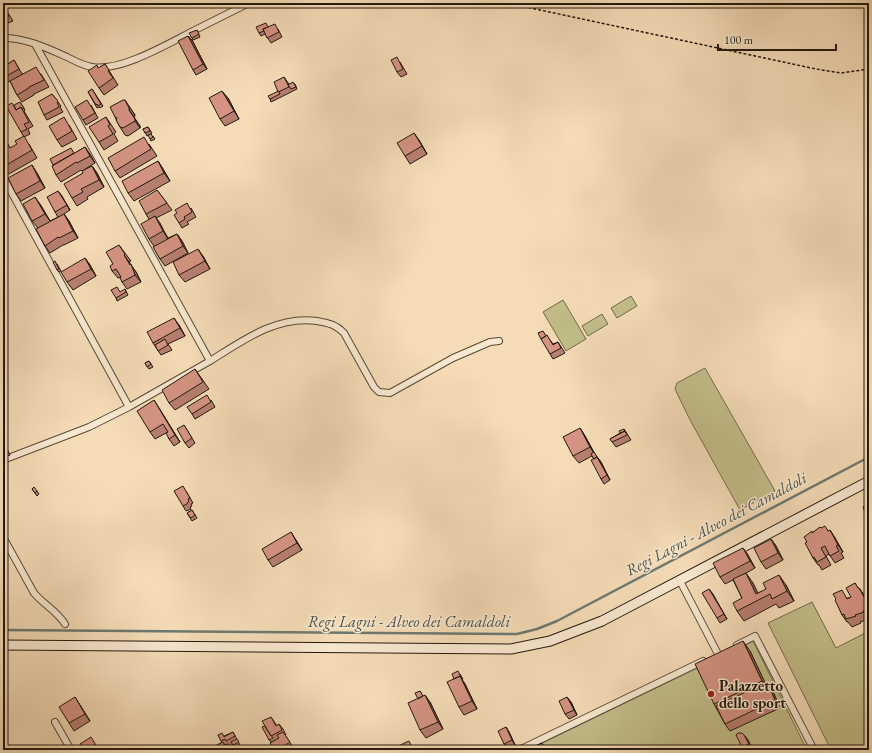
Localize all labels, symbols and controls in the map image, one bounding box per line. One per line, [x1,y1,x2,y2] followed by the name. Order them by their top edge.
[718,26,836,52] scale bar
[724,32,754,48] text: 100 m
[622,467,811,581] water label: Regi Lagni - Alveo dei Camaldoli
[308,611,511,632] water label: Regi Lagni - Alveo dei Camaldoli
[719,676,786,712] place label: Palazzetto dello sport
[706,689,716,699] marker: Palazzetto dello sport

